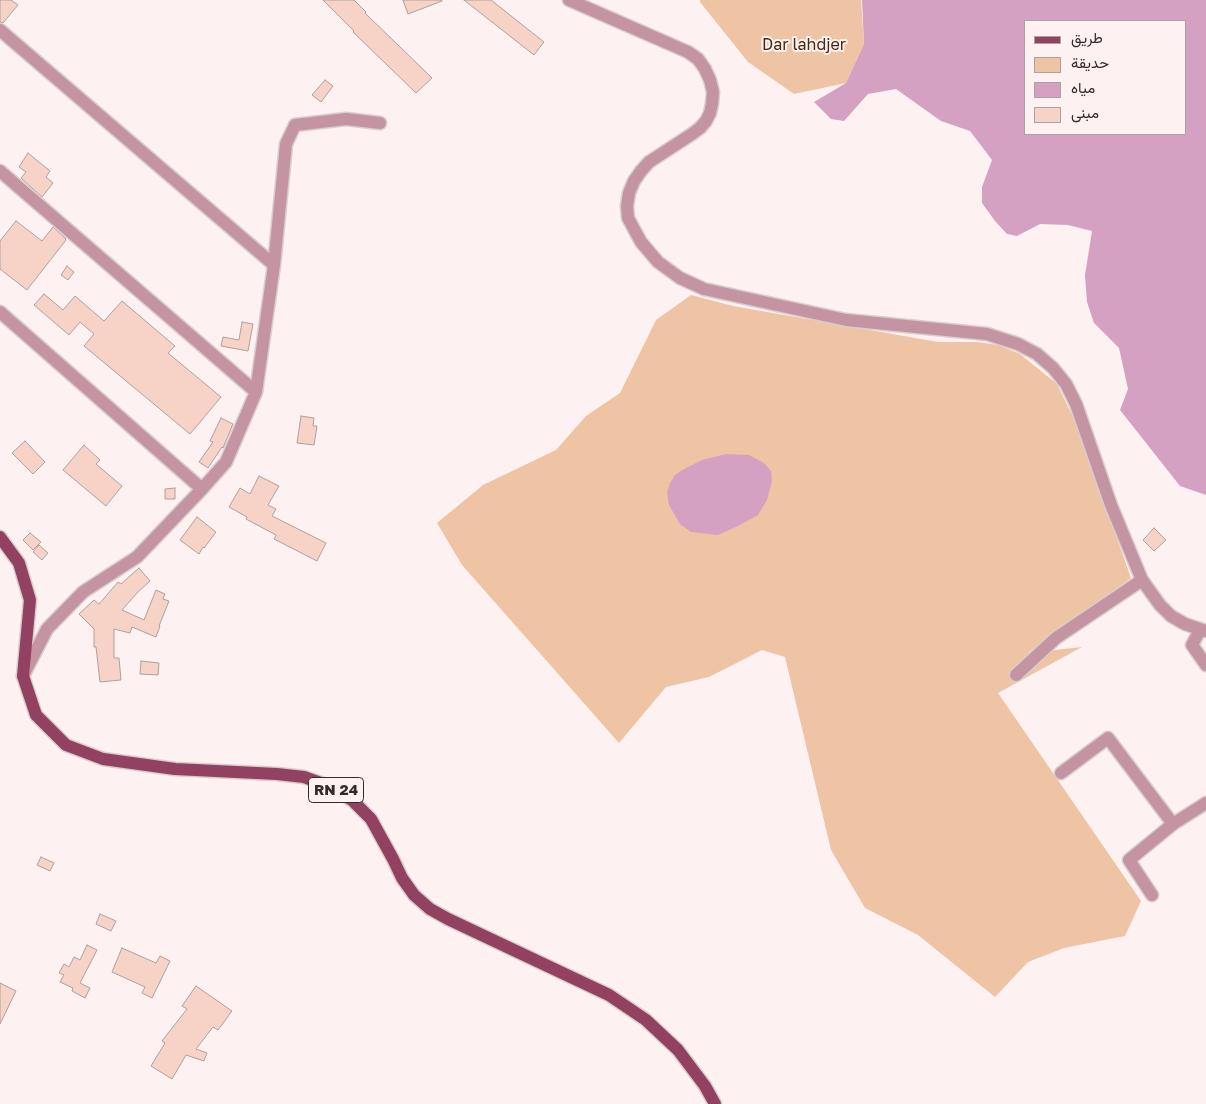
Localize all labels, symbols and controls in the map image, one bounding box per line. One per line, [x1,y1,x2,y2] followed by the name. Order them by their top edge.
[1024,20,1186,135] legend
[1071,28,1103,46] text: طريق
[762,35,846,55] park label: Dar lahdjer
[1071,53,1109,71] text: حديقة
[1071,78,1095,96] text: مياه
[1071,103,1099,121] text: مبنى
[308,778,364,802] road number: RN 24

